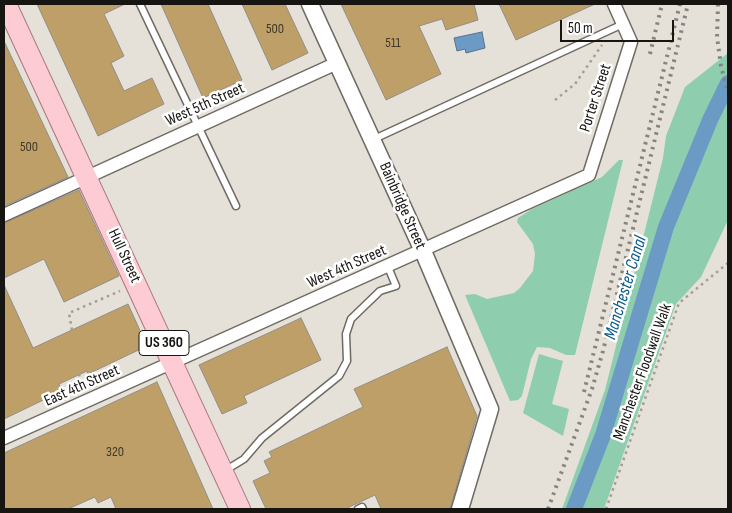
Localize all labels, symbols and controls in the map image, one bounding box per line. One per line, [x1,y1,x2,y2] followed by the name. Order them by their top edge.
[562,10,676,42] scale bar
[568,19,593,38] text: 50 m
[266,21,284,37] house number: 500
[385,35,401,51] house number: 511
[576,62,616,134] street label: Porter Street
[163,79,247,131] street label: West 5th Street
[20,139,38,155] house number: 500
[374,160,430,252] street label: Bainbridge Street
[103,226,145,286] street label: Hull Street
[600,234,652,342] water label: Manchester Canal
[305,241,389,293] street label: West 4th Street
[609,301,677,443] street label: Manchester Floodwall Walk
[139,330,189,356] road number: US 360
[41,361,123,411] street label: East 4th Street
[106,444,124,460] house number: 320

